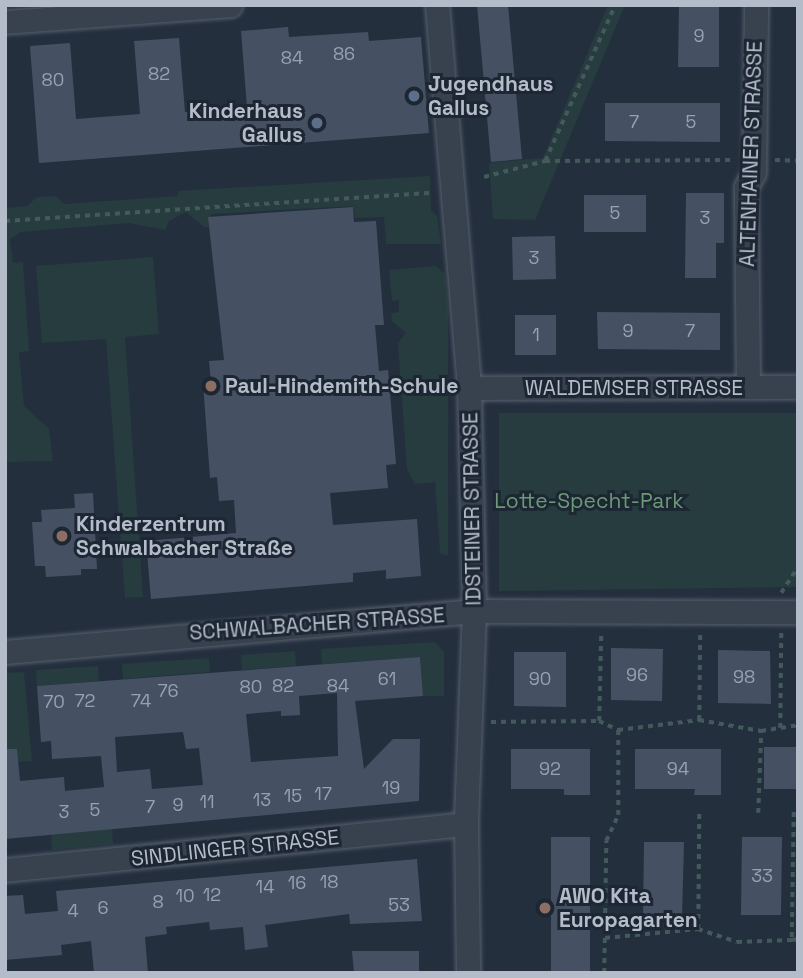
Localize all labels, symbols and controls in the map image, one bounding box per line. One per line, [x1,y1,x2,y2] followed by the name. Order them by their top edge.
[693,25,705,47] house number: 9
[734,41,768,267] street label: ALTENHAINER STRASSE
[333,43,355,65] house number: 86
[281,47,303,69] house number: 84
[148,63,170,85] house number: 82
[42,69,64,91] house number: 80
[428,71,554,121] place label: Jugendhaus Gallus
[406,88,422,104] marker: Jugendhaus Gallus
[189,98,303,148] place label: Kinderhaus Gallus
[629,111,639,133] house number: 7
[686,111,696,133] house number: 5
[309,115,325,131] marker: Kinderhaus Gallus
[610,202,620,224] house number: 5
[700,207,710,229] house number: 3
[529,247,539,269] house number: 3
[622,320,634,342] house number: 9
[685,320,695,342] house number: 7
[532,324,540,346] house number: 1
[225,373,458,399] place label: Paul-Hindemith-Schule
[525,375,743,401] street label: WALDEMSER STRASSE
[203,378,219,394] marker: Paul-Hindemith-Schule
[458,412,486,606] street label: IDSTEINER STRASSE
[494,488,684,514] park label: Lotte-Specht-Park
[76,511,293,561] place label: Kinderzentrum Schwalbacher Straße
[54,528,70,544] marker: Kinderzentrum Schwalbacher Straße
[189,603,445,645] street label: SCHWALBACHER STRASSE
[626,664,648,686] house number: 96
[733,666,755,688] house number: 98
[378,668,396,690] house number: 61
[529,668,551,690] house number: 90
[272,675,294,697] house number: 82
[327,675,349,697] house number: 84
[240,676,262,698] house number: 80
[157,680,179,702] house number: 76
[75,690,95,712] house number: 72
[131,690,151,712] house number: 74
[43,691,65,713] house number: 70
[539,758,561,780] house number: 92
[667,758,689,780] house number: 94
[382,777,400,799] house number: 19
[314,783,332,805] house number: 17
[284,785,302,807] house number: 15
[253,789,271,811] house number: 13
[199,791,215,813] house number: 11
[172,794,184,816] house number: 9
[145,796,155,818] house number: 7
[90,799,100,821] house number: 5
[59,801,69,823] house number: 3
[130,825,340,871] street label: SINDLINGER STRASSE
[751,865,773,887] house number: 33
[320,871,338,893] house number: 18
[288,872,306,894] house number: 16
[256,876,274,898] house number: 14
[559,883,698,933] place label: AWO Kita Europagarten
[203,884,221,906] house number: 12
[175,885,195,907] house number: 10
[152,891,164,913] house number: 8
[388,894,410,916] house number: 53
[97,897,109,919] house number: 6
[67,900,79,922] house number: 4
[537,900,553,916] marker: AWO Kita Europagarten

